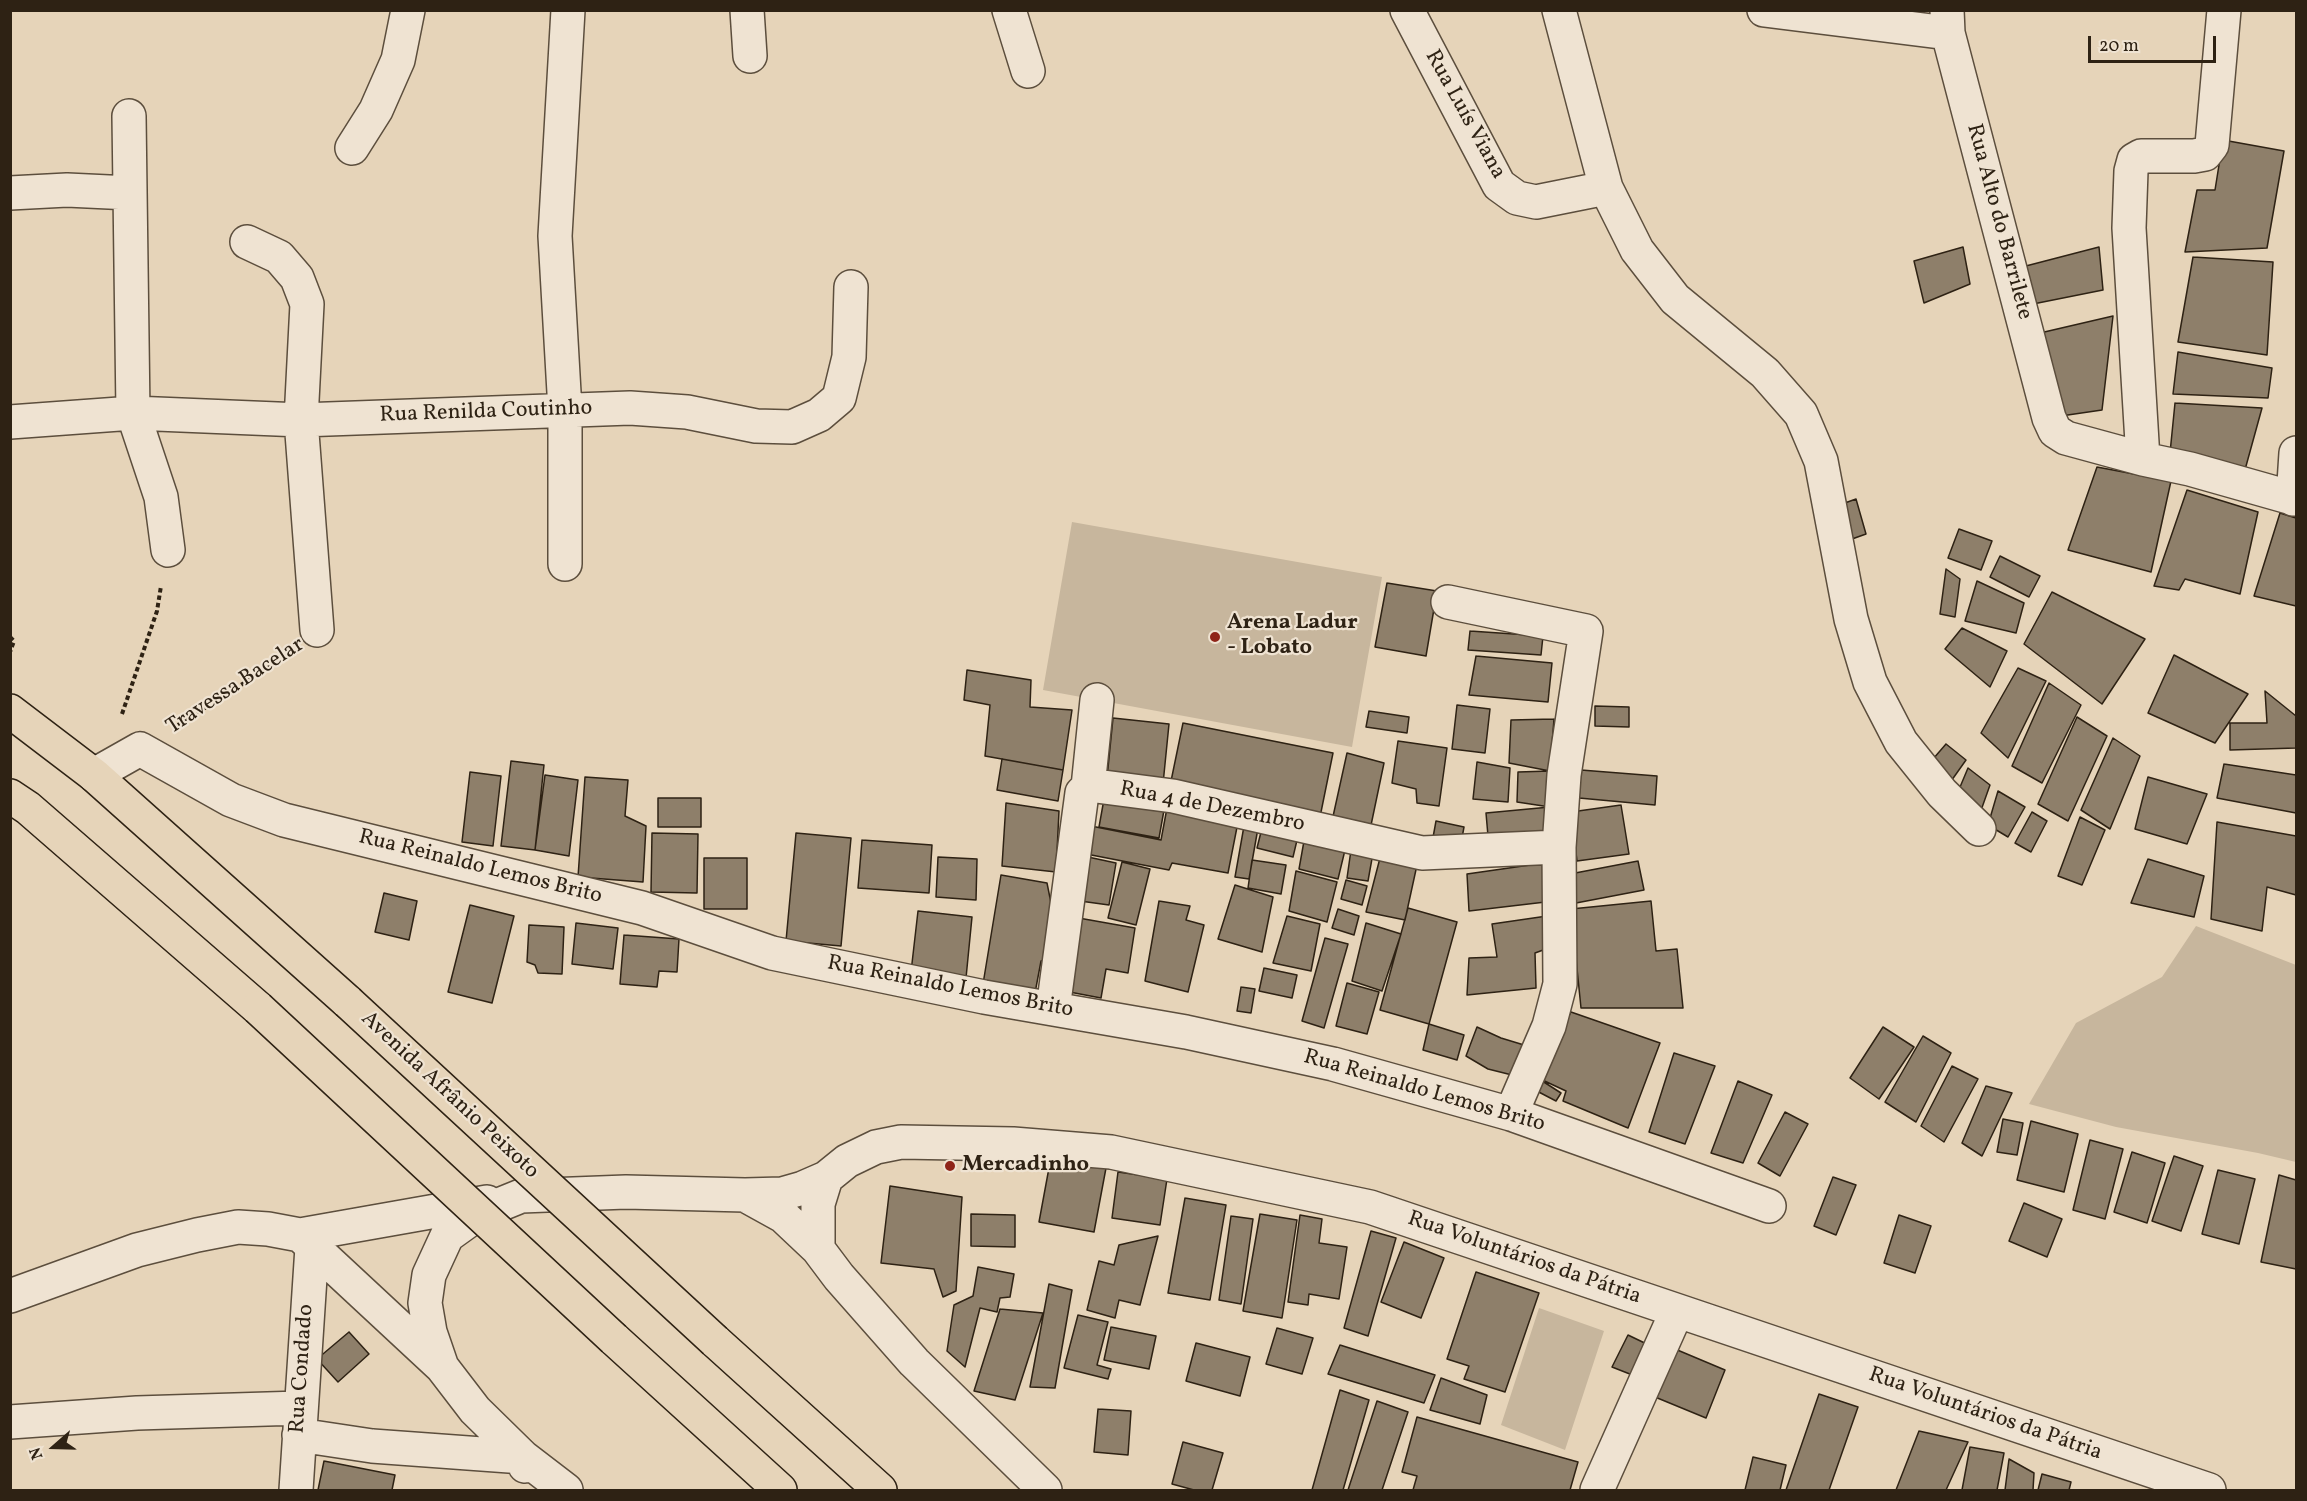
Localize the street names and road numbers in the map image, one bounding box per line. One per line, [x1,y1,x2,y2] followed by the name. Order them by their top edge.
[1418,46,1510,184] street label: Rua Luís Viana
[1959,121,2037,323] street label: Rua Alto do Barrilete
[379,396,593,430] street label: Rua Renilda Coutinho
[162,633,310,741] street label: Travessa Bacelar
[1117,777,1307,839] street label: Rua 4 de Dezembro
[355,825,605,911] street label: Rua Reinaldo Lemos Brito
[825,951,1075,1025] street label: Rua Reinaldo Lemos Brito
[354,1007,544,1185] street label: Avenida Afrânio Peixoto
[1300,1045,1548,1139] street label: Rua Reinaldo Lemos Brito
[1404,1207,1644,1311] street label: Rua Voluntários da Pátria
[285,1303,321,1435] street label: Rua Condado
[1865,1363,2105,1467] street label: Rua Voluntários da Pátria

